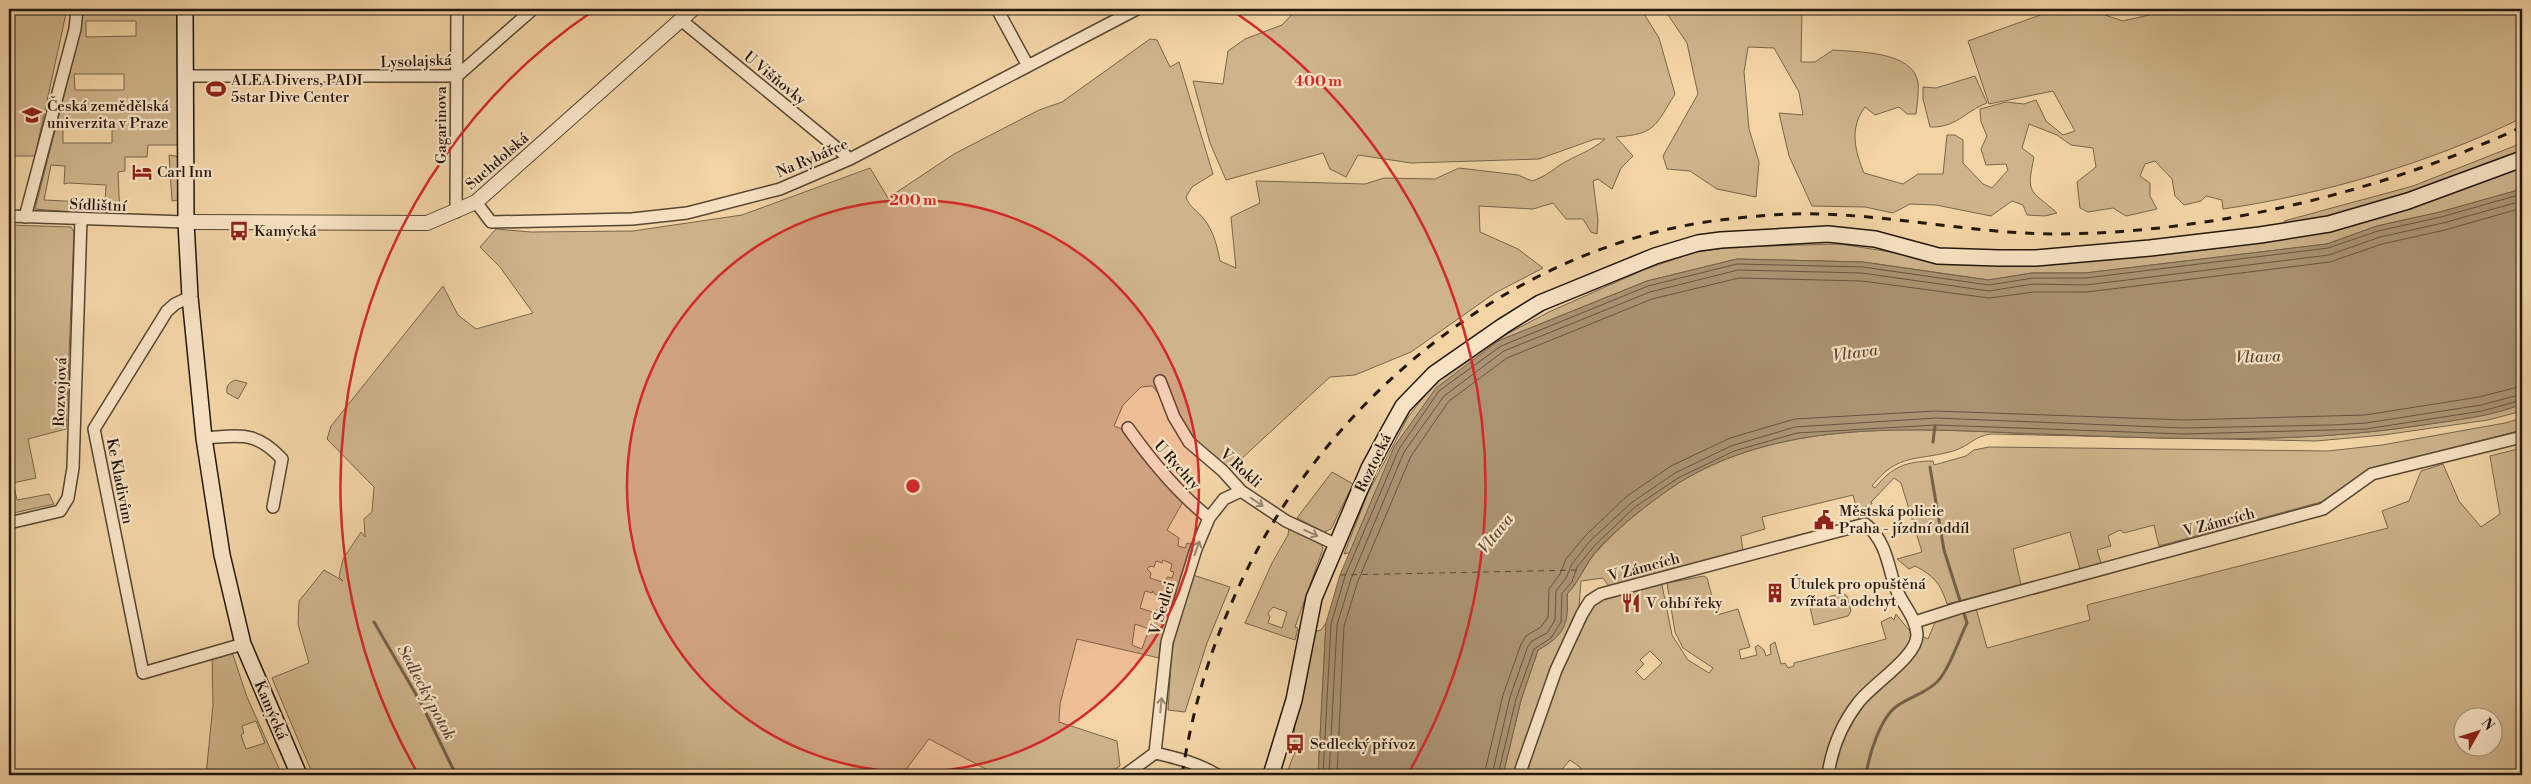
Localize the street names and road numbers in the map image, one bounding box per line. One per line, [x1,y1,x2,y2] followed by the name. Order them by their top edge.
[740,47,810,110] street label: U Višňovky
[380,51,452,72] street label: Lysolajská
[432,86,451,164] street label: Gagarinova
[462,129,533,194] street label: Suchdolská
[773,135,851,182] street label: Na Rybářce
[69,195,128,216] street label: Sídlištní
[50,357,71,427] street label: Rozvojová
[1351,430,1396,496] street label: Roztocká
[102,437,137,526] street label: Ke Kladivům
[1149,437,1204,495] street label: U Rychty
[1215,444,1266,492] street label: V Rokli
[2180,504,2257,541] street label: V Zámcích
[1605,549,1682,586] street label: V Zámcích
[1145,579,1180,638] street label: V Sedlci
[250,678,292,743] street label: Kamýcká

